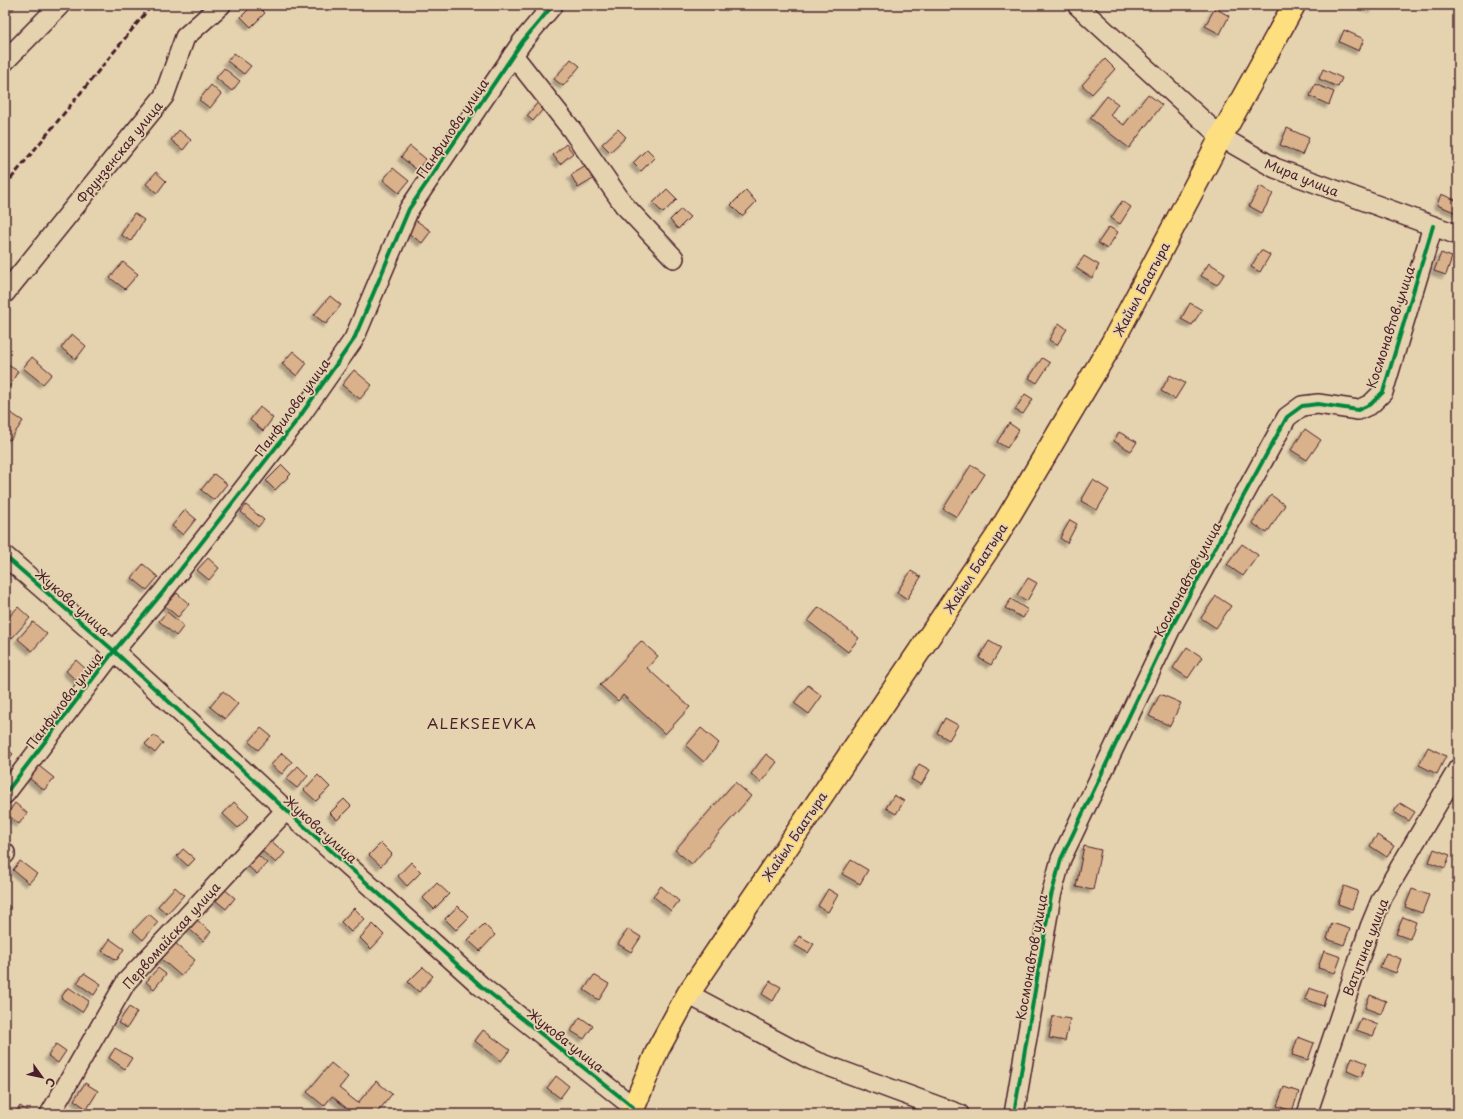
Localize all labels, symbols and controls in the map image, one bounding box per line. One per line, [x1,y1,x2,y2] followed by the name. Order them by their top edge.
[411,74,493,182] street label: Панфилова улица
[72,96,167,207] street label: Фрунзенская улица
[1262,153,1343,201] street label: Мира улица
[1108,238,1174,340] street label: Жайыл Баатыра
[1361,263,1419,391] street label: Космонавтов улица
[250,353,335,460] street label: Панфилова улица
[939,518,1012,617] street label: Жайыл Баатыра
[1149,518,1226,640] street label: Космонавтов улица
[32,564,115,640] street label: Жукова улица
[21,647,107,752] street label: Панфилова улица
[427,711,537,734] district label: ALEKSEEVKA
[757,787,832,885] street label: Жайыл Баатыра
[280,791,363,868] street label: Жукова улица
[118,877,225,993] street label: Первомайская улица
[1011,892,1052,1021] street label: Космонавтов улица
[1338,895,1393,999] street label: Ватутина улица
[523,1004,609,1077] street label: Жукова улица
[22,1057,62,1097] north arrow
[41,1075,60,1091] text: С

